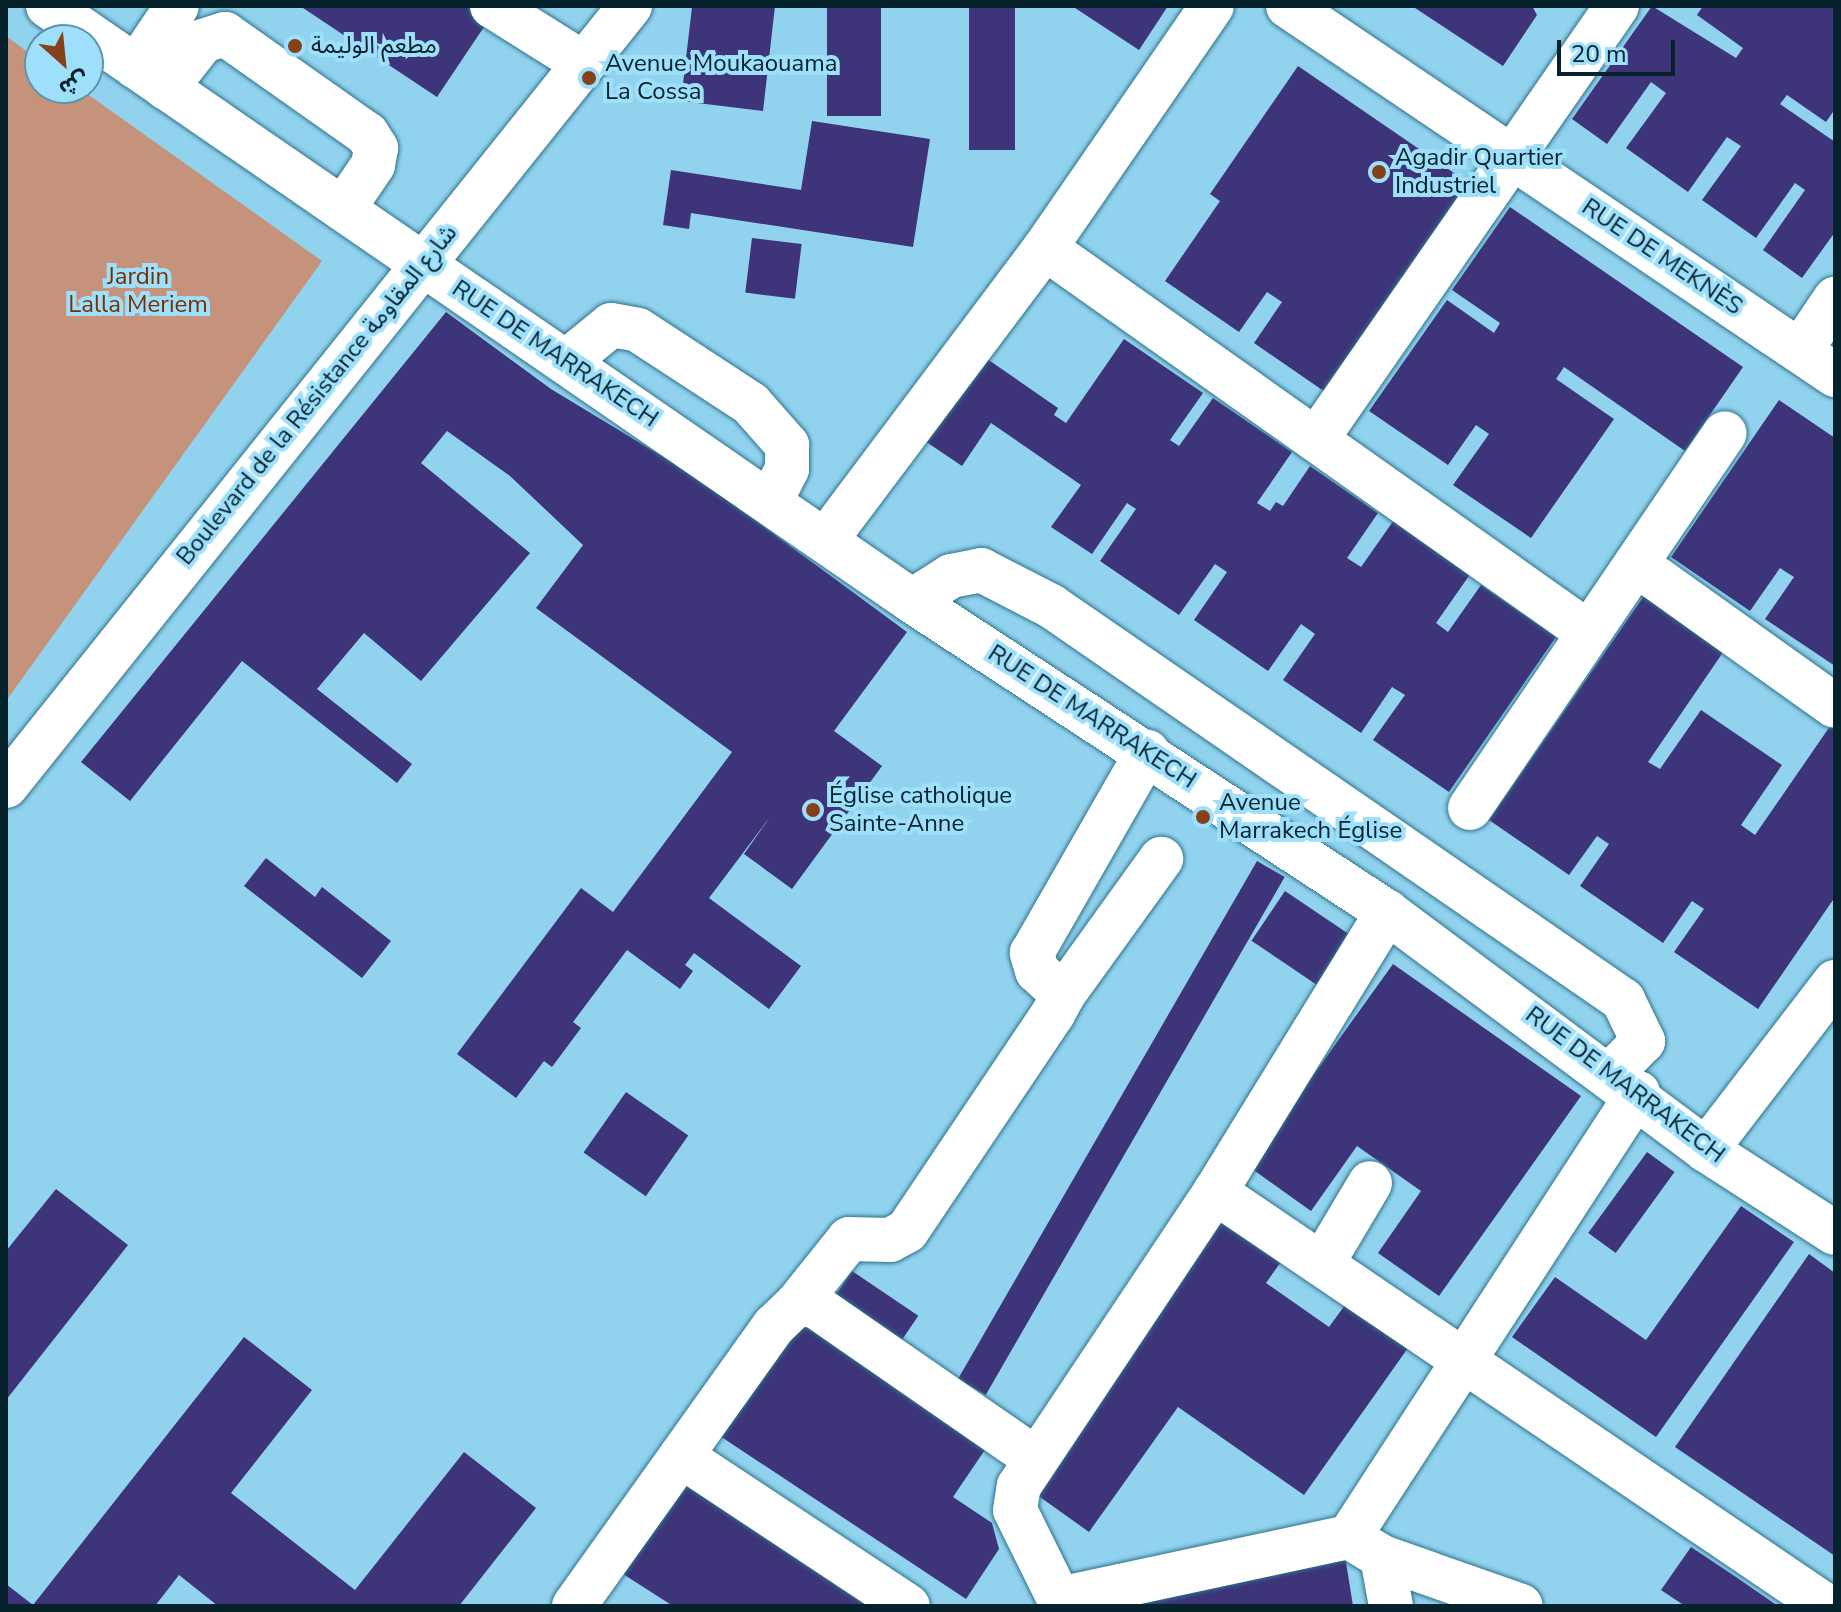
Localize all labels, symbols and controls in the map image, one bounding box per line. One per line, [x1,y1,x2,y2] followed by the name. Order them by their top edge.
[24,24,104,104] north arrow
[1561,24,1679,74] scale bar
[311,32,437,60] place label: مطعم الوليمة
[286,37,304,55] marker: مطعم الوليمة
[1571,38,1627,70] text: 20 m
[605,50,838,106] place label: Avenue Moukaouama La Cossa
[54,63,94,104] text: ش
[580,69,598,87] marker: Avenue Moukaouama La Cossa
[1395,144,1563,200] place label: Agadir Quartier Industriel
[1370,163,1388,181] marker: Agadir Quartier Industriel
[1576,193,1748,321] street label: RUE DE MEKNÈS
[171,219,463,571] street label: Boulevard de la Résistance شارع المقاومة
[68,263,208,319] park label: Jardin Lalla Meriem
[446,274,664,434] street label: RUE DE MARRAKECH
[983,639,1201,795] street label: RUE DE MARRAKECH
[829,782,1012,838] place label: Église catholique Sainte-Anne
[1219,789,1402,845] place label: Avenue Marrakech Église
[804,801,822,819] marker: Église catholique Sainte-Anne
[1194,808,1212,826] marker: Avenue Marrakech Église
[1520,1001,1730,1169] street label: RUE DE MARRAKECH

